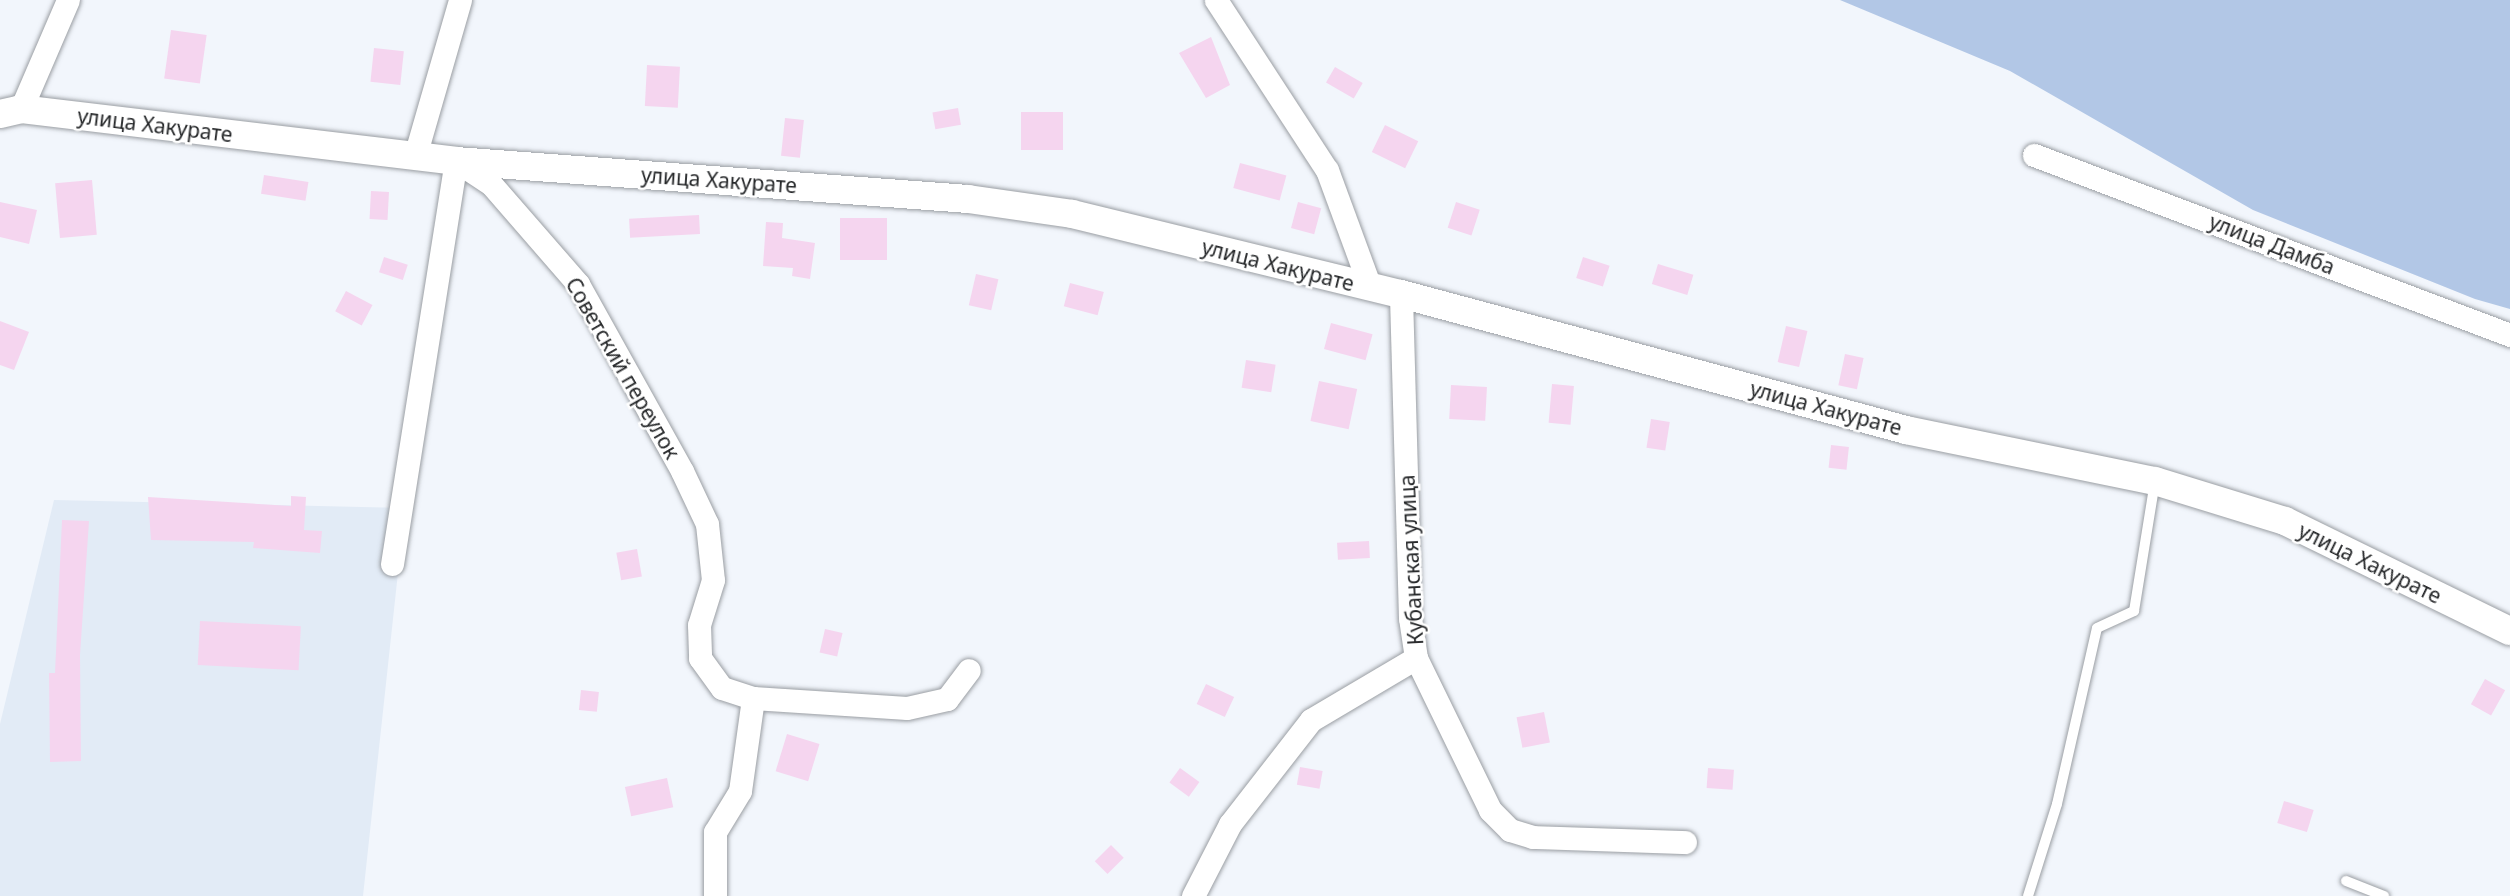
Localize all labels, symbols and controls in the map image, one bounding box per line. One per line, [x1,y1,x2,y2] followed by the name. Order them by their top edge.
[76,103,234,147] street label: улица Хакурате
[640,162,798,198] street label: улица Хакурате
[2206,209,2338,279] street label: улица Дамба
[1199,234,1357,296] street label: улица Хакурате
[561,273,685,463] street label: Советский переулок
[1747,376,1905,440] street label: улица Хакурате
[1394,474,1428,646] street label: Кубанская улица
[2294,517,2446,609] street label: улица Хакурате

